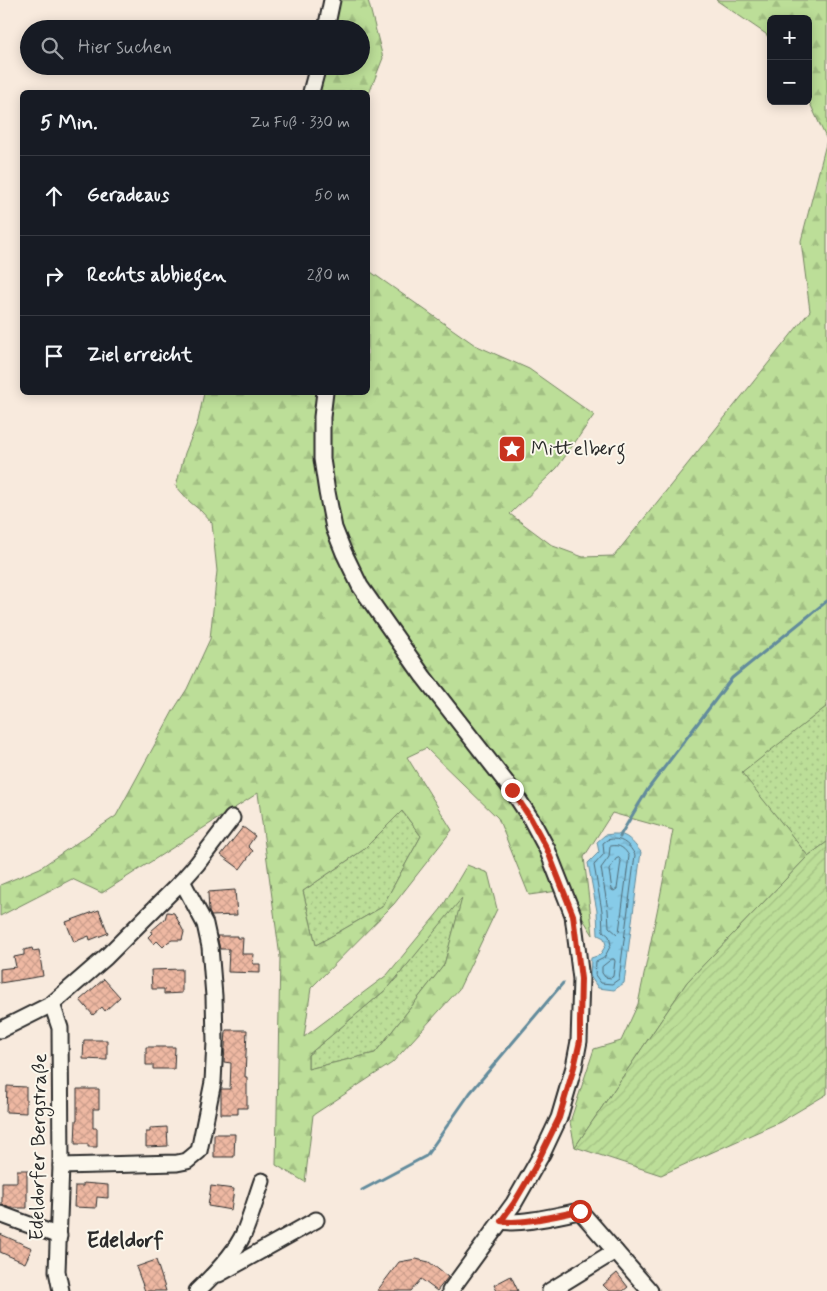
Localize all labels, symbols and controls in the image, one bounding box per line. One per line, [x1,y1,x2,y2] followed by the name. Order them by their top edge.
[767,15,812,105] map controls
[767,15,812,60] button: +
[20,20,370,75] search box
[38,34,66,62] icon: search
[78,35,172,60] text: Hier suchen
[767,60,812,105] button: −
[40,109,98,137] text: 5 Min.
[250,112,350,133] text: Zu Fuß · 330 m
[40,182,68,210] icon: ahead
[87,183,169,208] text: Geradeaus
[314,185,350,206] text: 50 m
[40,262,68,290] icon: right
[87,263,226,288] text: Rechts abbiegen
[307,265,350,286] text: 280 m
[40,342,68,370] icon: arrive
[87,343,192,368] text: Ziel erreicht
[497,434,527,464] place icon: Mittelberg
[531,436,626,465] place label: Mittelberg
[501,779,524,802] route end
[24,1053,55,1241] street label: Edeldorfer Bergstraße
[569,1200,592,1223] route start
[86,1227,164,1255] district label: Edeldorf

